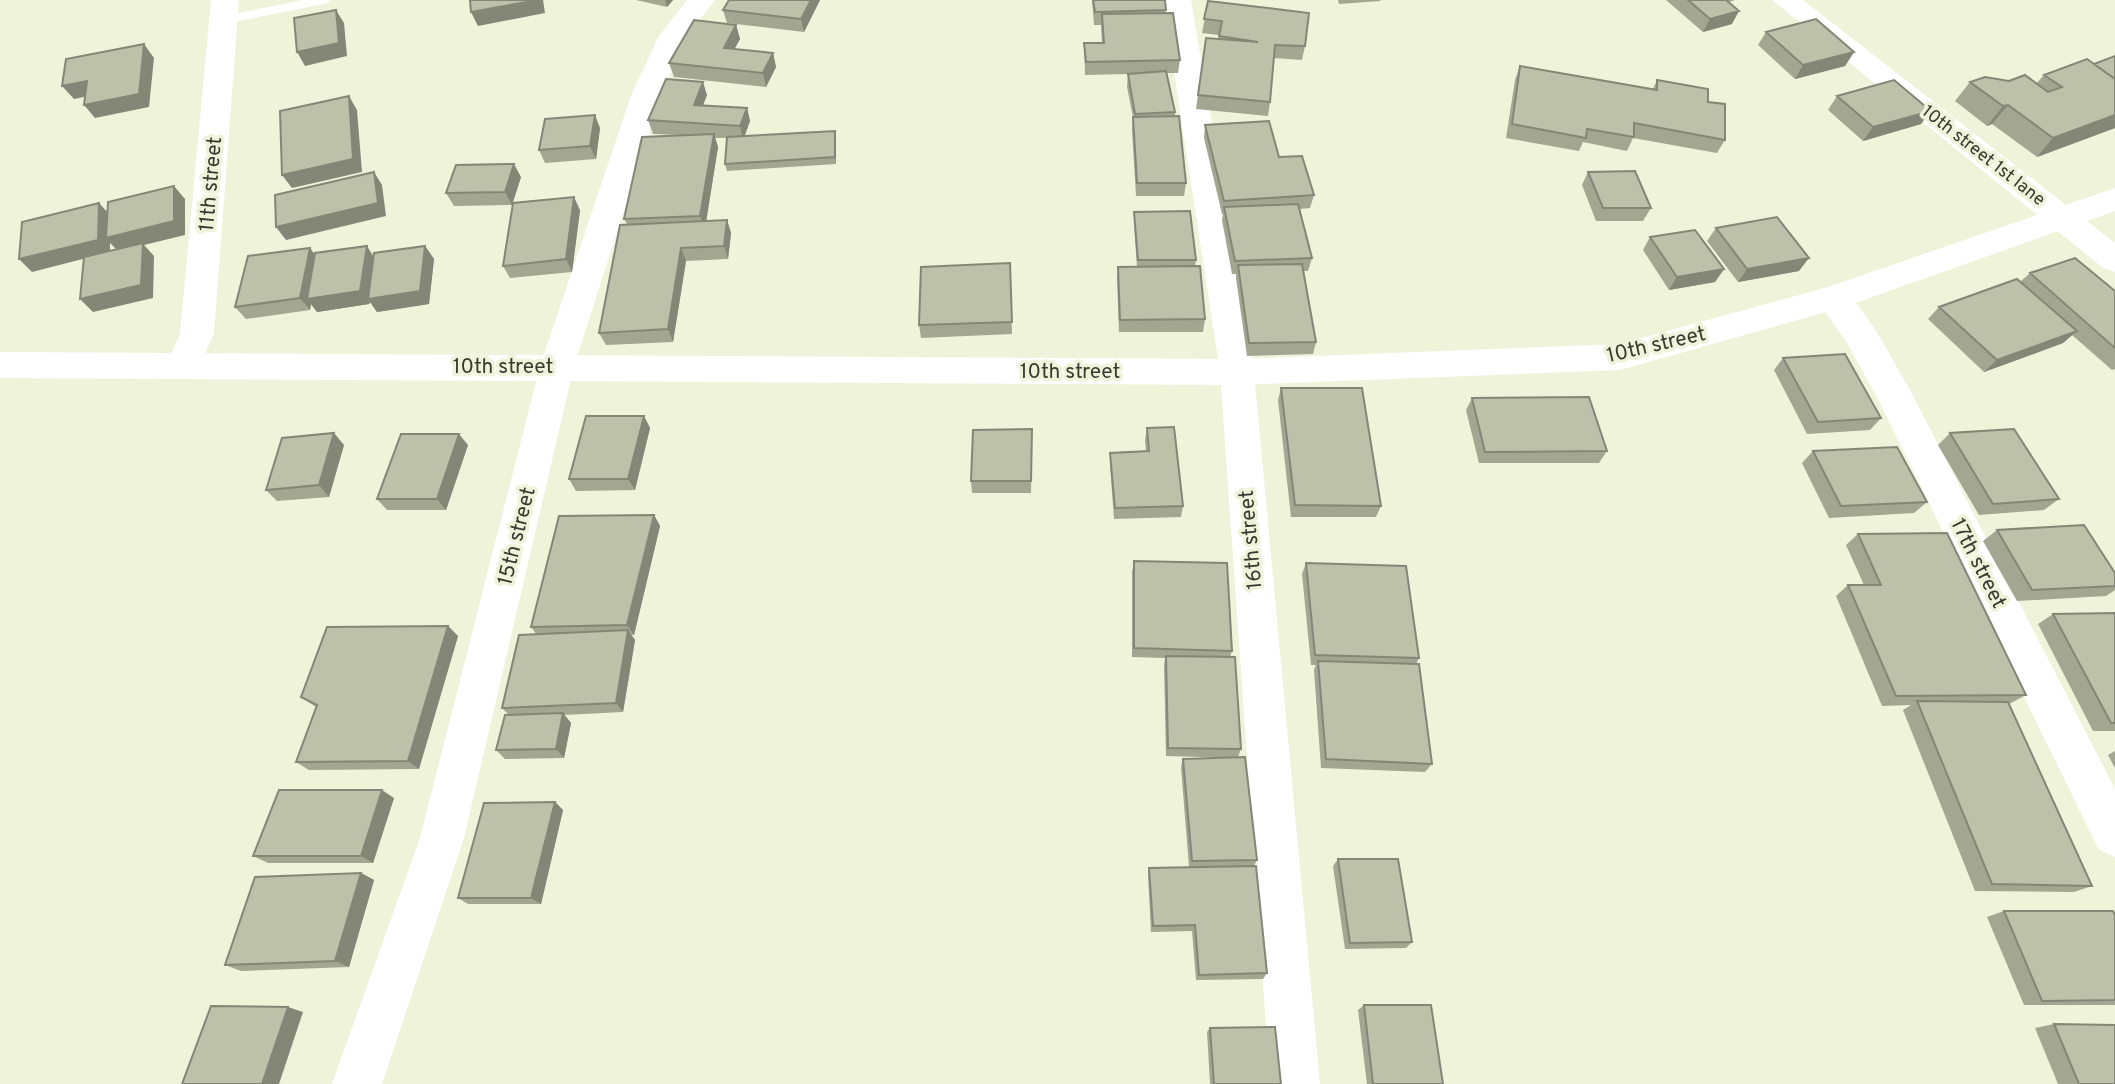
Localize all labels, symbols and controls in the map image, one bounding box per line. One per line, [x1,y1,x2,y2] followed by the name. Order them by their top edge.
[1917,101,2050,212] street label: 10th street 1st lane
[194,136,229,233] street label: 11th street
[1604,321,1708,370] street label: 10th street
[453,354,553,381] street label: 10th street
[1020,359,1120,386] street label: 10th street
[492,484,543,588] street label: 15th street
[1234,489,1269,591] street label: 16th street
[1944,514,2012,613] street label: 17th street

